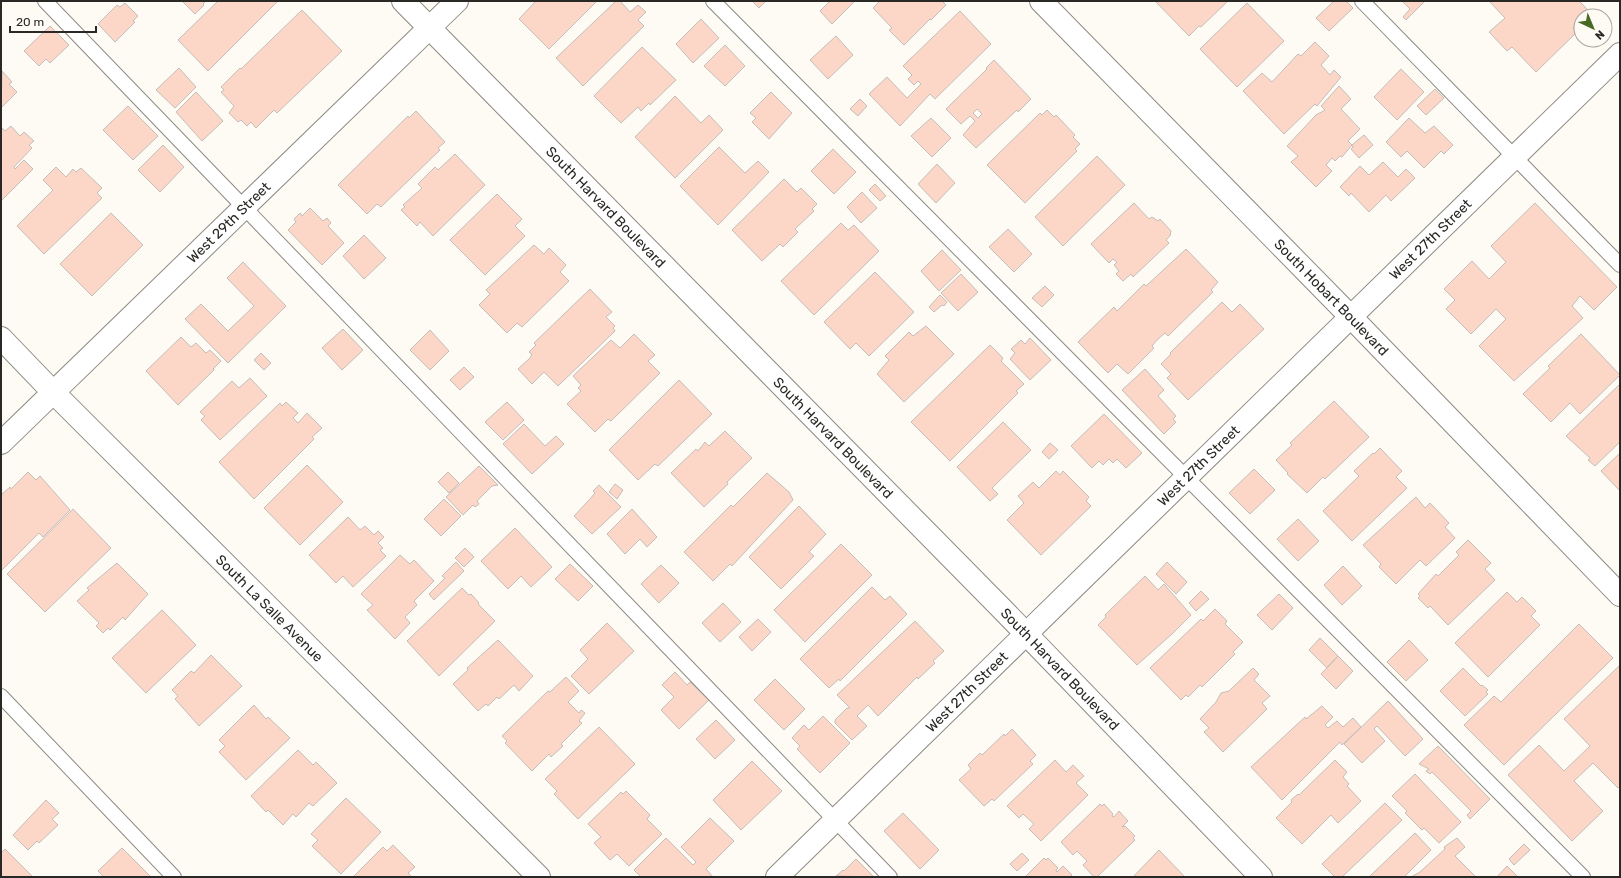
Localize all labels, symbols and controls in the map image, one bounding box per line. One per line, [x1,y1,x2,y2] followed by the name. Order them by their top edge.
[10,8,96,34] scale bar
[1573,8,1613,48] north arrow
[16,15,44,29] text: 20 m
[1592,27,1607,42] text: N
[542,143,669,271] street label: South Harvard Boulevard
[184,178,275,267] street label: West 29th Street
[1386,195,1476,283] street label: West 27th Street
[1270,236,1392,360] street label: South Hobart Boulevard
[769,374,896,502] street label: South Harvard Boulevard
[1154,422,1244,510] street label: West 27th Street
[212,551,327,666] street label: South La Salle Avenue
[997,605,1123,734] street label: South Harvard Boulevard
[922,648,1012,736] street label: West 27th Street

